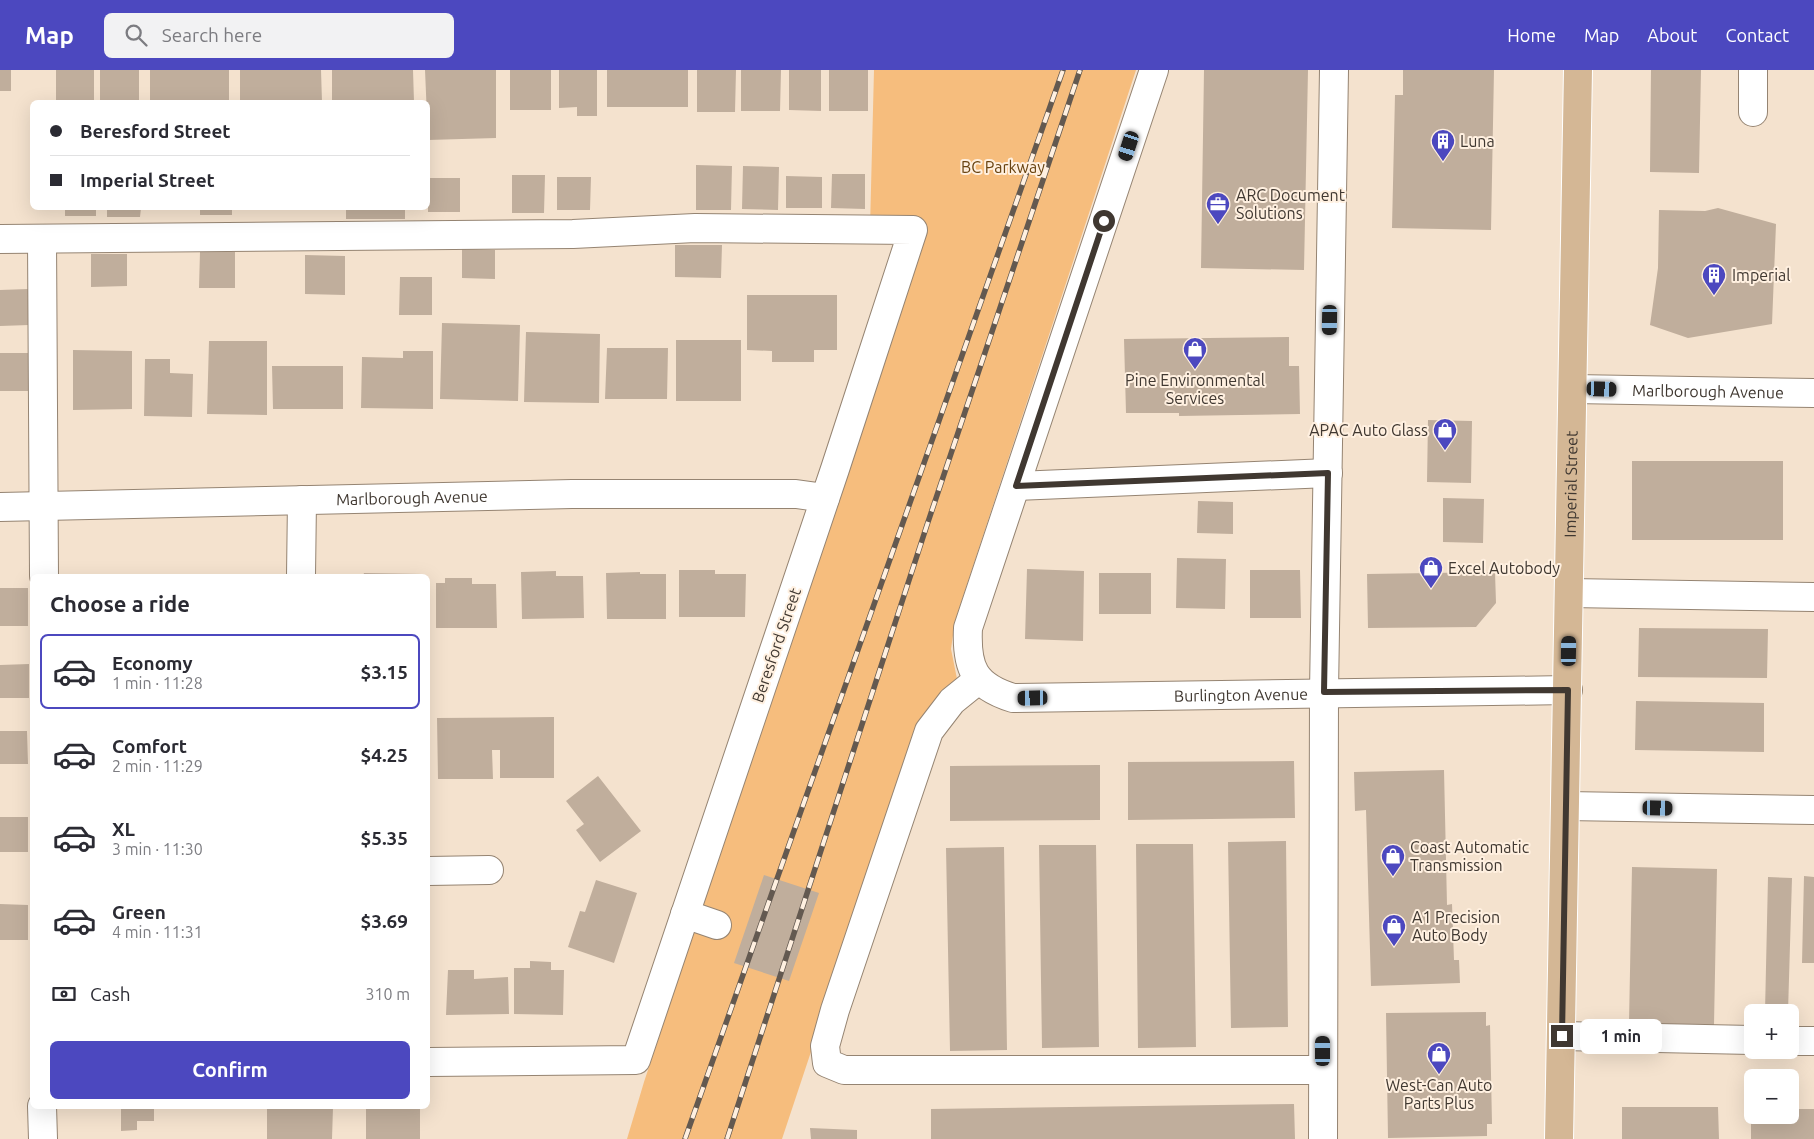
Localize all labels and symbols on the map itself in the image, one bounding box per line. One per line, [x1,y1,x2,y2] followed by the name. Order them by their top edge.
[1430,128,1456,162] building icon: Luna
[1117,129,1140,163] car
[1460,132,1495,150] place label: Luna
[961,158,1045,176] park label: BC Parkway
[1236,186,1346,222] place label: ARC Document Solutions
[1205,191,1231,225] office icon: ARC Document Solutions
[1093,210,1115,232] route start
[1701,262,1727,296] building icon: Imperial
[1732,266,1790,284] place label: Imperial
[1322,305,1337,335] car
[1182,336,1208,370] shop icon: Pine Environmental Services
[1125,371,1265,407] place label: Pine Environmental Services
[1586,381,1617,397] car
[1632,381,1784,401] street label: Marlborough Avenue
[1432,417,1458,451] shop icon: APAC Auto Glass
[1309,421,1428,439] place label: APAC Auto Glass
[1561,430,1581,538] street label: Imperial Street
[336,487,488,508] street label: Marlborough Avenue
[1418,555,1444,589] shop icon: Excel Autobody
[1448,559,1560,577] place label: Excel Autobody
[748,585,804,705] street label: Beresford Street
[1561,636,1576,666] car
[1174,685,1308,705] street label: Burlington Avenue
[1017,690,1048,706] car
[1642,800,1673,816] car
[1410,838,1530,874] place label: Coast Automatic Transmission
[1380,843,1406,877] shop icon: Coast Automatic Transmission
[1412,908,1500,944] place label: A1 Precision Auto Body
[1381,913,1407,947] shop icon: A1 Precision Auto Body
[1580,1018,1662,1054] callout: 1 min
[1551,1025,1573,1047] route end
[1315,1036,1330,1066] car
[1426,1041,1452,1075] shop icon: West-Can Auto Parts Plus
[1386,1076,1492,1112] place label: West-Can Auto Parts Plus

